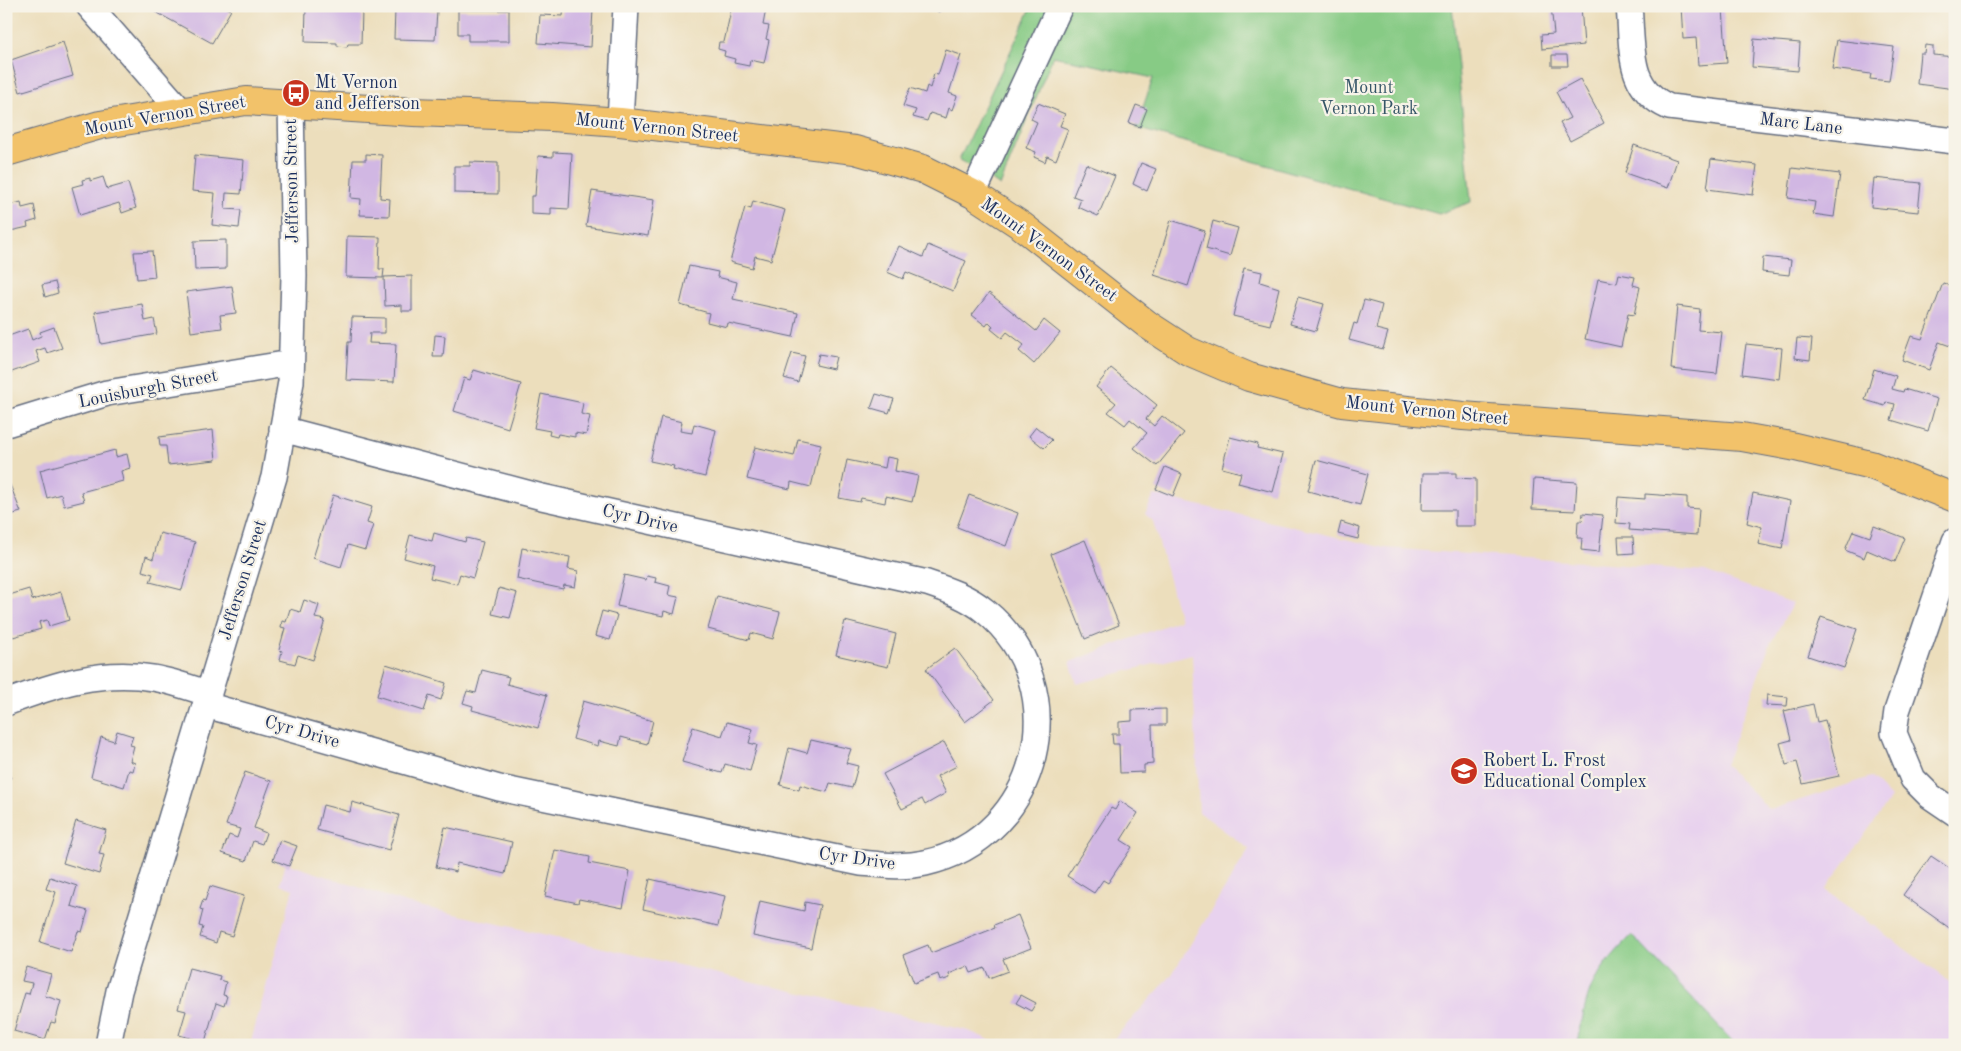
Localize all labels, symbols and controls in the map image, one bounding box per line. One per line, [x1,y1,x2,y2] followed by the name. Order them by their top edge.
[315,74,420,113] place label: Mt Vernon and Jefferson
[281,78,311,108] bus stop icon: Mt Vernon and Jefferson
[1320,79,1418,118] park label: Mount Vernon Park
[83,93,247,139] street label: Mount Vernon Street
[575,110,739,146] street label: Mount Vernon Street
[1759,110,1843,138] street label: Marc Lane
[282,118,302,244] street label: Jefferson Street
[978,195,1120,305] street label: Mount Vernon Street
[77,367,219,411] street label: Louisburgh Street
[1345,393,1509,429] street label: Mount Vernon Street
[600,502,680,536] street label: Cyr Drive
[216,518,270,642] street label: Jefferson Street
[262,713,342,751] street label: Cyr Drive
[1483,752,1647,791] place label: Robert L. Frost Educational Complex
[1449,756,1479,786] school or university icon: Robert L. Frost Educational Complex
[817,845,897,873] street label: Cyr Drive

